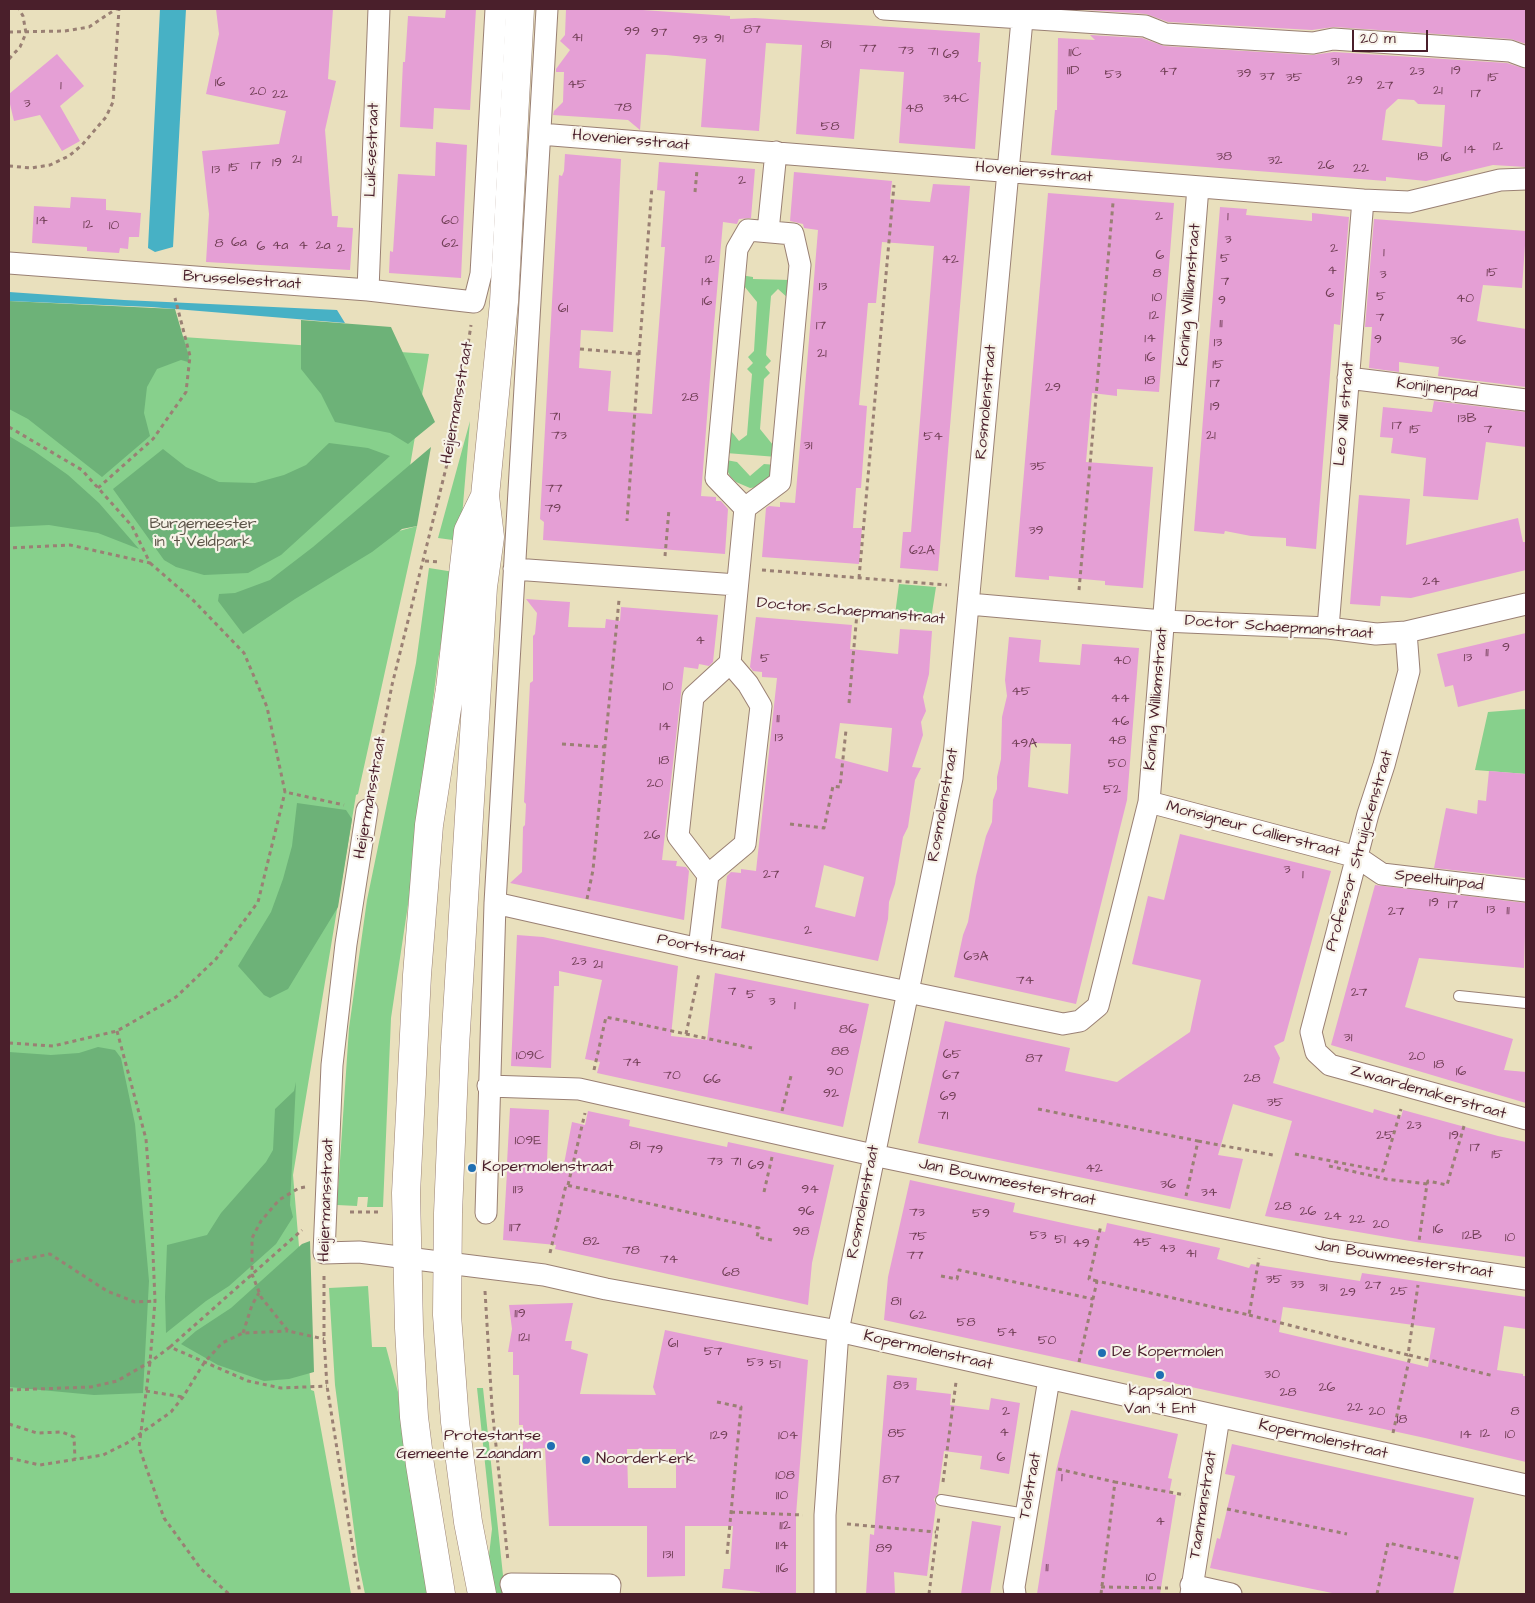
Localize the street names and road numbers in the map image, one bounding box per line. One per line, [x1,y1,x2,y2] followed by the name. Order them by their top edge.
[362,103,384,197] street label: Luiksestraat
[572,126,690,156] street label: Hoveniersstraat
[975,158,1093,188] street label: Hoveniersstraat
[1174,223,1206,367] street label: Koning Williamstraat
[182,267,302,295] street label: Brusselsestraat
[438,340,478,466] street label: Heijermansstraat
[972,344,1002,460] street label: Rosmolenstraat
[1331,361,1359,467] street label: Leo XIII straat
[1395,374,1479,404] street label: Konijnenpad
[756,594,946,630] street label: Doctor Schaepmanstraat
[1184,612,1374,644] street label: Doctor Schaepmanstraat
[1141,627,1173,771] street label: Koning Williamstraat
[351,735,391,861] street label: Heijermansstraat
[925,747,963,863] street label: Rosmolenstraat
[1322,748,1398,954] street label: Professor Struijckenstraat
[1164,798,1342,862] street label: Monsigneur Callierstraat
[1394,866,1484,896] street label: Speeltuinpad
[655,930,747,968] street label: Poortstraat
[1348,1062,1508,1124] street label: Zwaardemakerstraat
[315,1138,339,1262] street label: Heijermansstraat
[844,1144,884,1260] street label: Rosmolenstraat
[917,1155,1097,1211] street label: Jan Bouwmeesterstraat
[1313,1236,1495,1284] street label: Jan Bouwmeesterstraat
[862,1327,994,1375] street label: Kopermolenstraat
[1257,1416,1389,1464] street label: Kopermolenstraat
[1186,1450,1222,1560] street label: Taanmanstraat
[1016,1451,1046,1521] street label: Tolstraat

